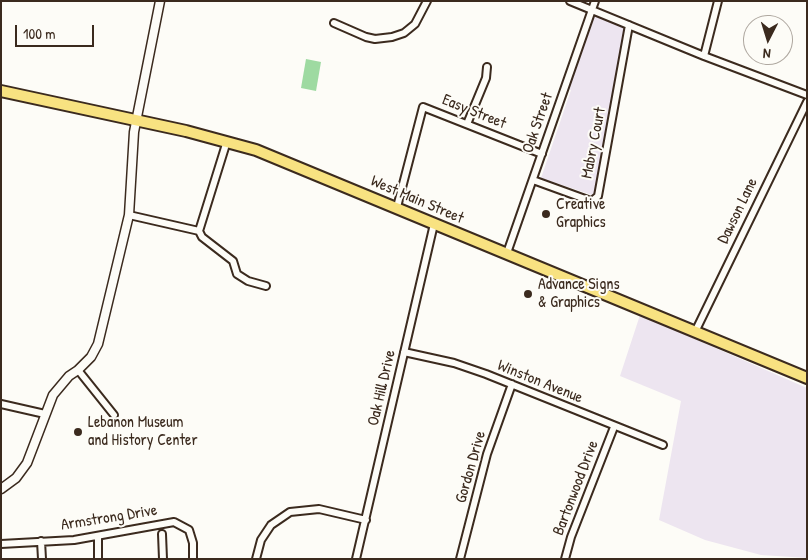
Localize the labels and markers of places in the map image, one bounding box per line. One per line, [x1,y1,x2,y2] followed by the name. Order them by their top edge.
[556,195,606,233] place label: Creative Graphics
[540,208,552,220] marker: Creative Graphics
[538,275,620,313] place label: Advance Signs & Graphics
[522,288,534,300] marker: Advance Signs & Graphics
[88,413,198,451] place label: Lebanon Museum and History Center
[72,426,84,438] marker: Lebanon Museum and History Center

